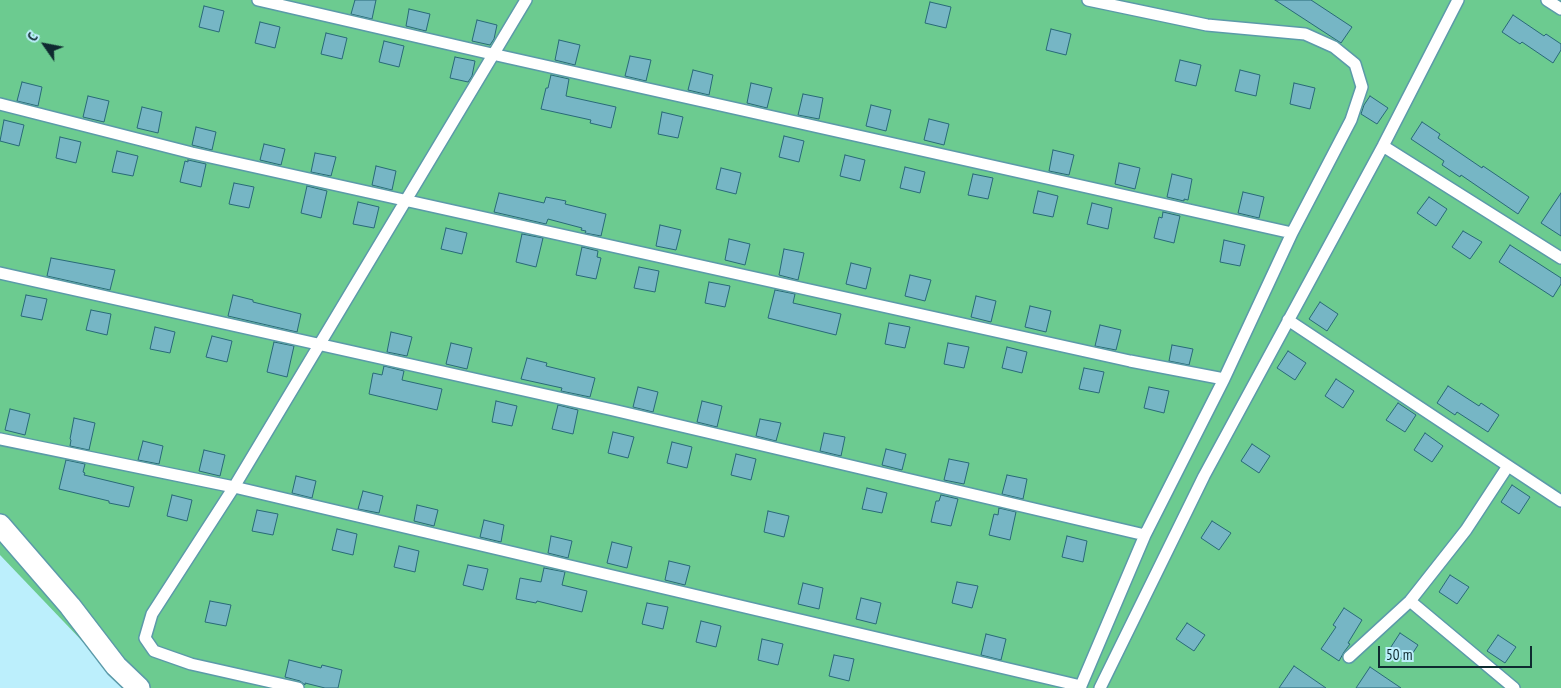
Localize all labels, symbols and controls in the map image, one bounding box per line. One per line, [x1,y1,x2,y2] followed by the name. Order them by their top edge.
[20,20,70,70] north arrow
[23,29,42,44] text: С
[1381,636,1535,668] scale bar
[1386,645,1412,664] text: 50 m

